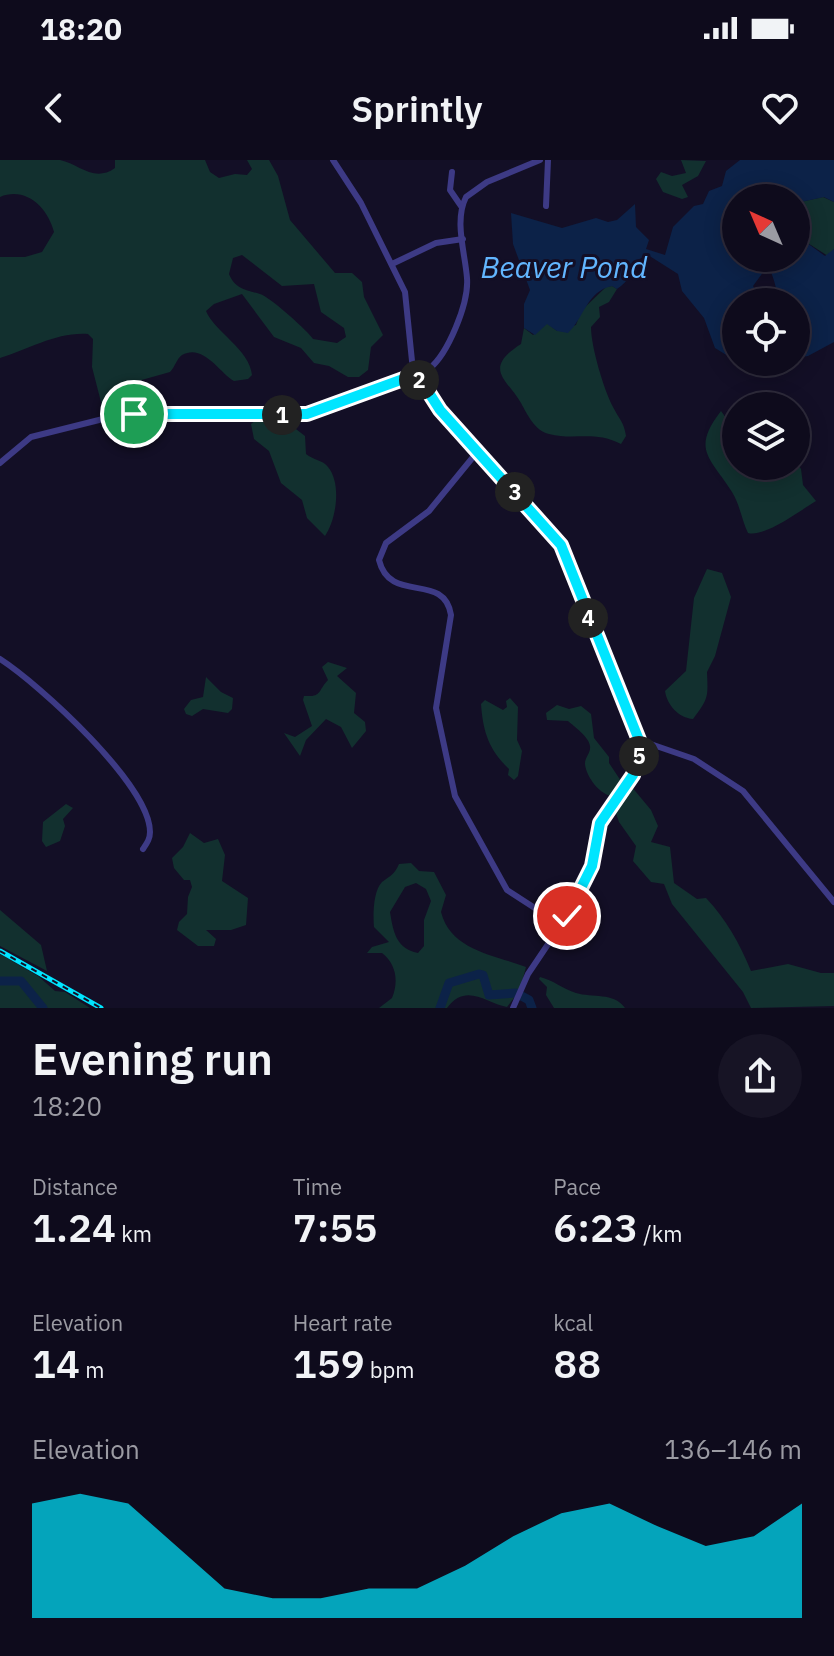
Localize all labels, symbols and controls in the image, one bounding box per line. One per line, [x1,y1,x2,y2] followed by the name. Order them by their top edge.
[40,9,122,48] text: 18:20
[351,85,483,132] text: Sprintly
[32,86,76,130] icon: back
[758,86,802,130] icon: heart
[722,184,810,272] north arrow
[722,184,810,480] map controls
[481,247,648,286] water label: Beaver Pond
[722,288,810,376] button: locate
[399,360,439,400] pin: 2
[412,365,426,394] text: 2
[100,380,168,448] pin
[112,392,156,436] icon: arrive
[722,392,810,480] button: layers
[262,395,302,435] pin: 1
[275,400,289,429] text: 1
[495,472,535,512] pin: 3
[508,477,522,506] text: 3
[568,598,608,638] pin: 4
[581,603,595,632] text: 4
[619,736,659,776] pin: 5
[632,741,646,770] text: 5
[533,882,601,950] pin
[545,894,589,938] icon: check
[32,1030,273,1087] text: Evening run
[718,1034,802,1118] button: share
[32,1089,102,1123] text: 18:20
[32,1172,118,1201] text: Distance
[293,1172,342,1201] text: Time
[553,1172,601,1201] text: Pace
[32,1201,116,1253] text: 1.24
[293,1201,377,1253] text: 7:55
[553,1201,638,1253] text: 6:23
[116,1219,152,1248] text: km
[638,1219,683,1248] text: /km
[32,1308,123,1337] text: Elevation
[293,1308,393,1337] text: Heart rate
[553,1308,593,1337] text: kcal
[32,1337,80,1389] text: 14
[293,1337,365,1389] text: 159
[553,1337,601,1389] text: 88
[80,1355,104,1384] text: m
[365,1355,415,1384] text: bpm
[32,1432,140,1466] text: Elevation
[664,1432,802,1466] text: 136–146 m

